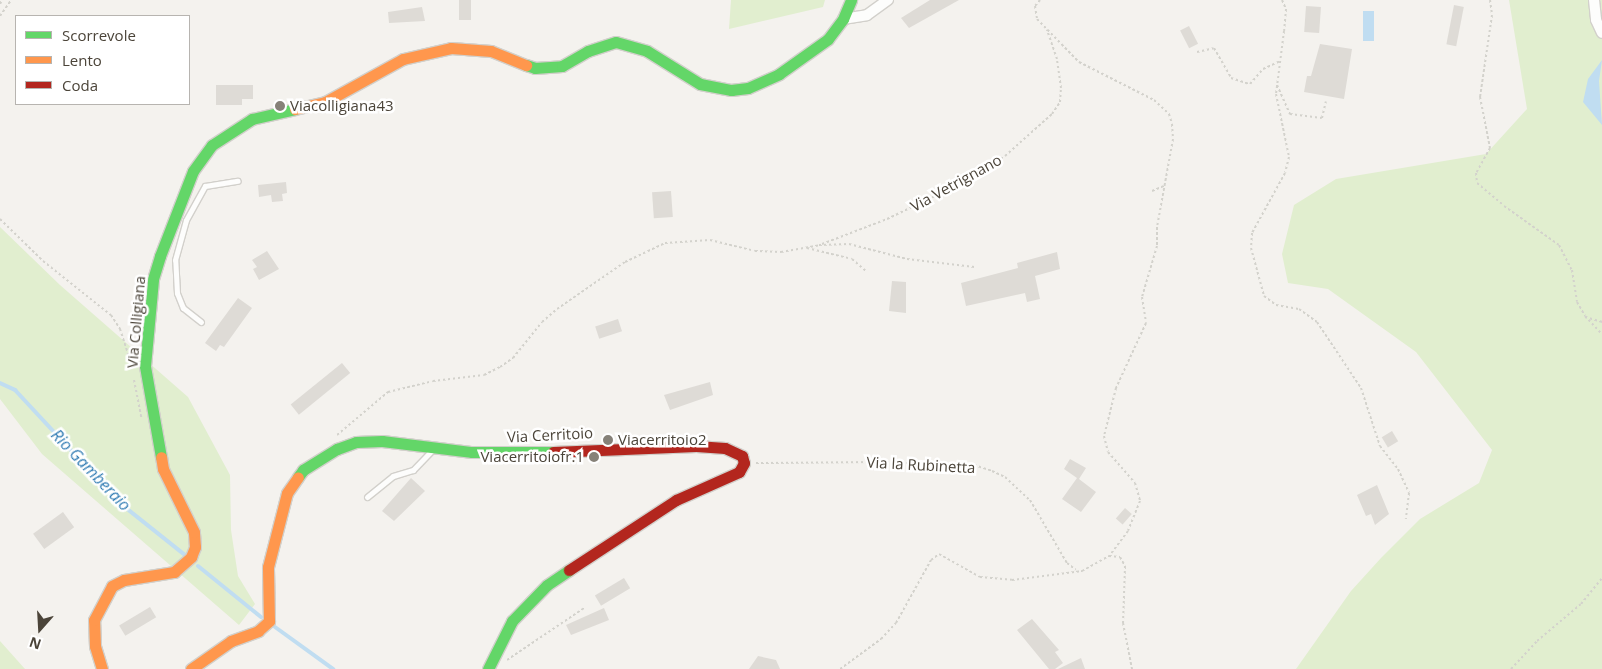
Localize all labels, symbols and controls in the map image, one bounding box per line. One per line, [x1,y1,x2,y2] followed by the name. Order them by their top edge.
[15,15,190,105] legend
[62,25,136,45] text: Scorrevole
[62,50,102,70] text: Lento
[62,75,98,95] text: Coda
[290,97,394,115] place label: Viacolligiana43
[274,100,286,112] marker: Viacolligiana43
[907,151,1005,215] street label: Via Vetrignano
[123,275,149,369] street label: Via Colligiana
[507,424,593,446] street label: Via Cerritoio
[47,425,135,515] water label: Rio Gamberaio
[618,431,706,449] place label: Viacerritoio2
[602,434,614,446] marker: Viacerritoio2
[480,448,584,466] place label: Viacerritoiofr.1
[588,451,600,463] marker: Viacerritoiofr.1
[866,453,976,477] street label: Via la Rubinetta
[15,604,65,654] north arrow
[26,633,43,654] text: N

